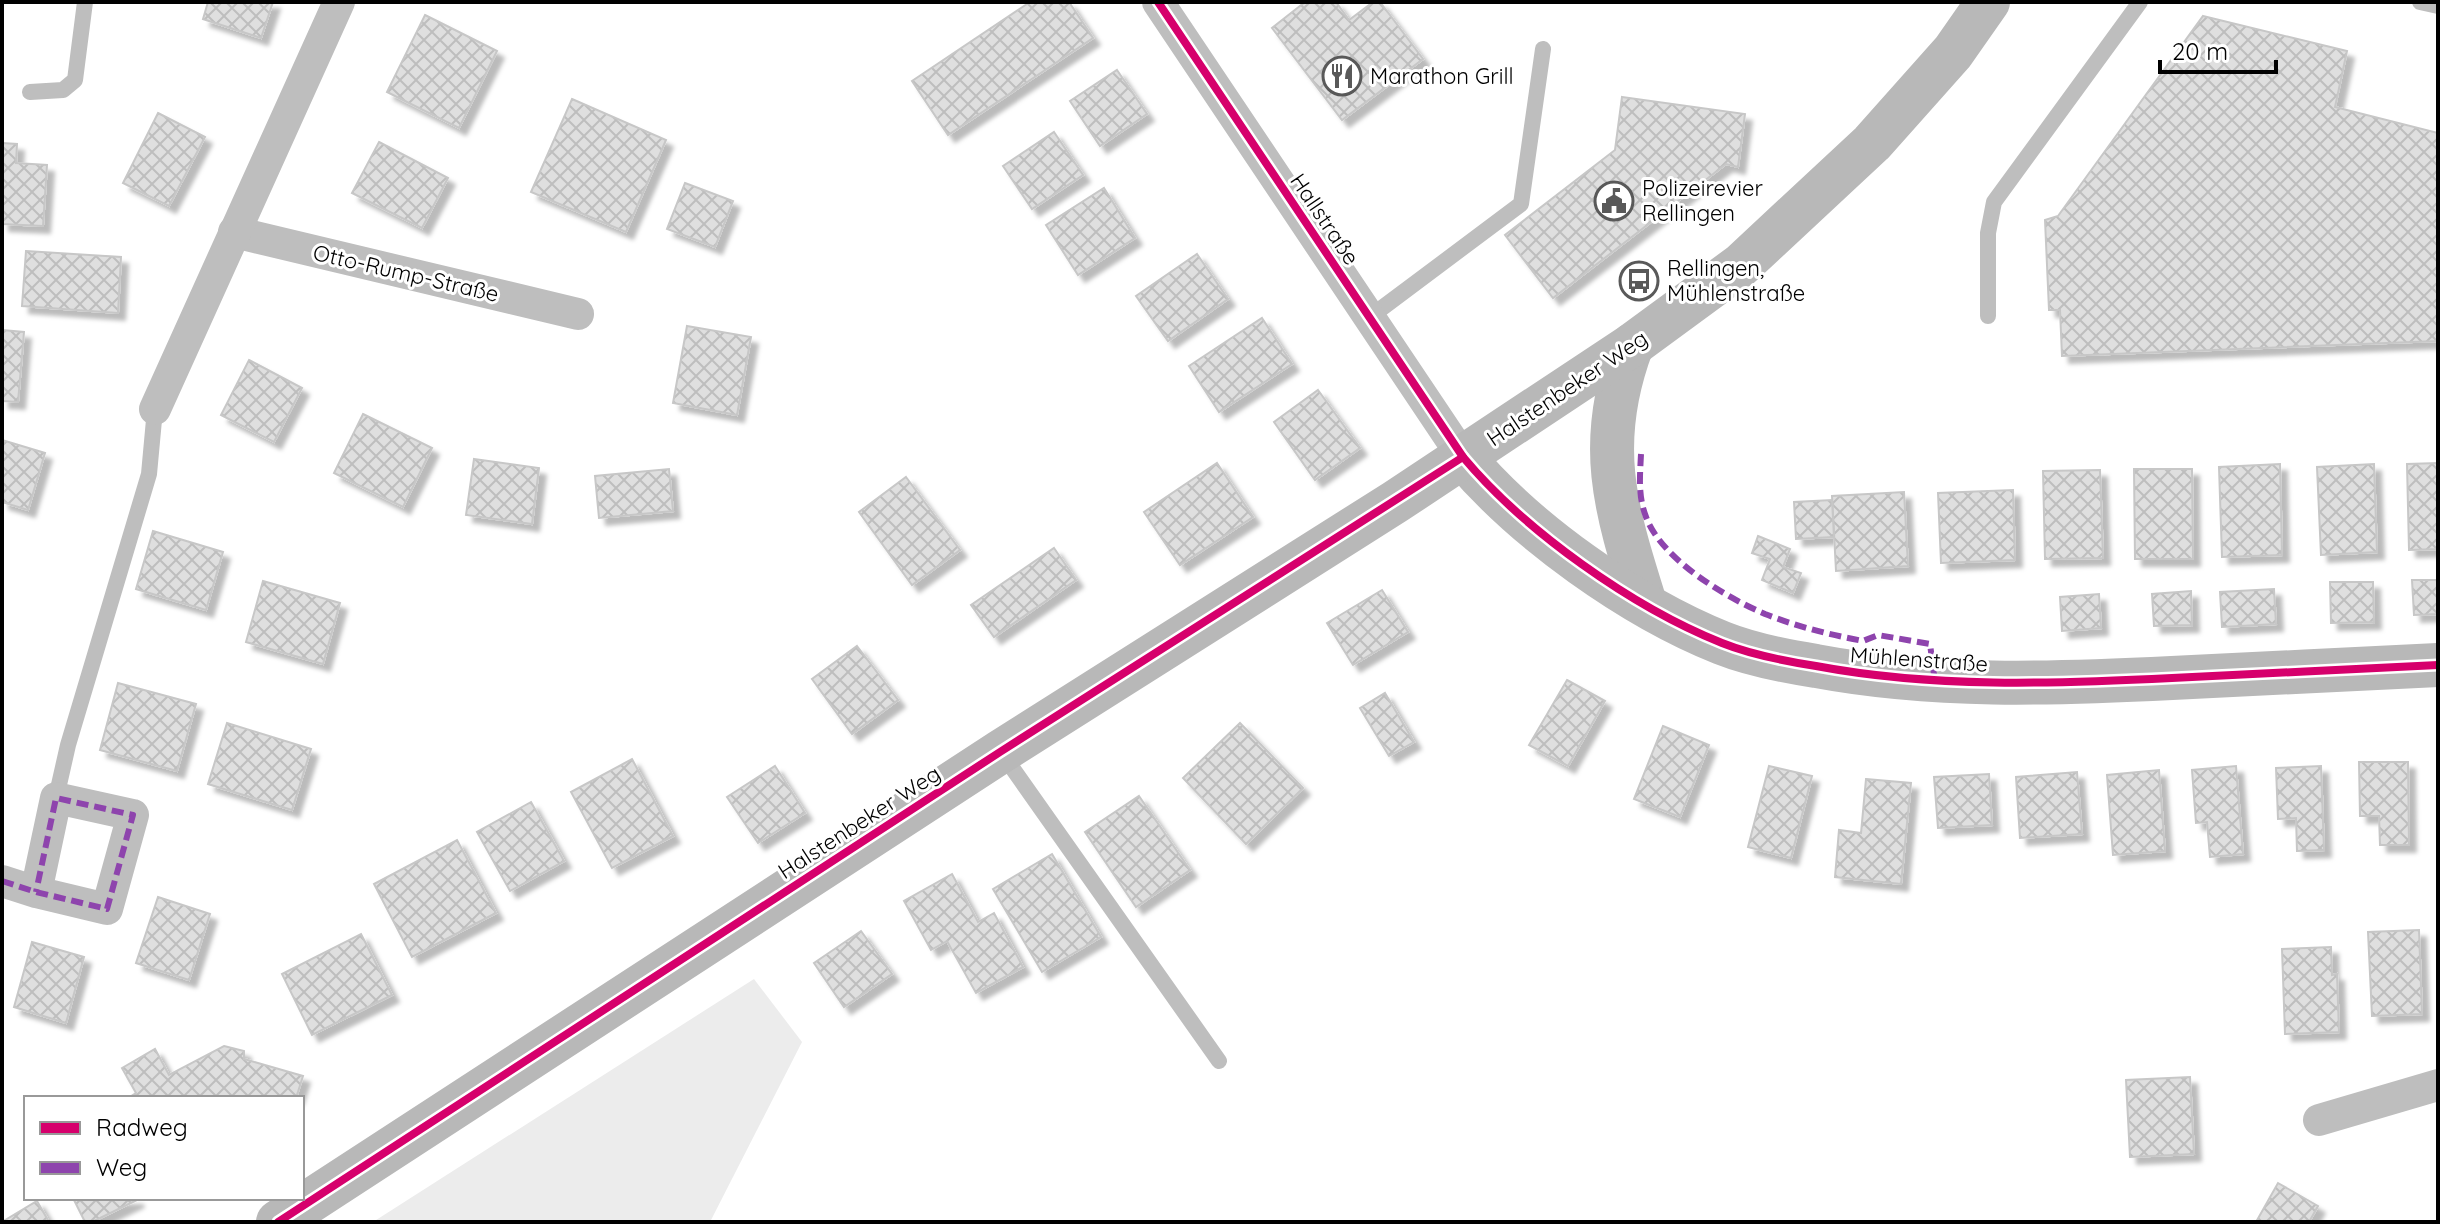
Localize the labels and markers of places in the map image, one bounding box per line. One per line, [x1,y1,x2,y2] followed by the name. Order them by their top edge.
[1321,55,1363,97] restaurant icon: Marathon Grill
[1370,62,1514,90] place label: Marathon Grill
[1642,174,1763,227] place label: Polizeirevier Rellingen
[1593,180,1635,222] public building icon: Polizeirevier Rellingen
[1667,254,1805,307] place label: Rellingen, Mühlenstraße
[1618,260,1660,302] bus stop icon: Rellingen, Mühlenstraße

